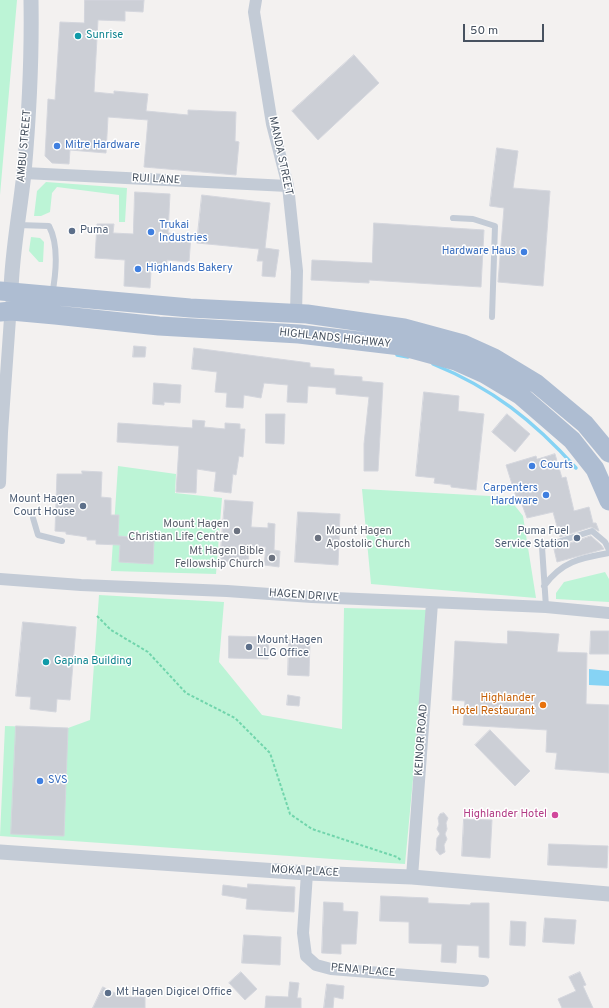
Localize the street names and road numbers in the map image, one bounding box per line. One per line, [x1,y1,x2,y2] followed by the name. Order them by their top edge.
[15,109,35,183] street label: AMBU STREET
[265,115,295,197] street label: MANDA STREET
[131,172,181,188] street label: RUI LANE
[279,327,391,351] street label: HIGHLANDS HIGHWAY
[268,587,340,605] street label: HAGEN DRIVE
[413,704,431,776] street label: KEINOR ROAD
[271,864,339,880] street label: MOKA PLACE
[330,962,396,980] street label: PENA PLACE

